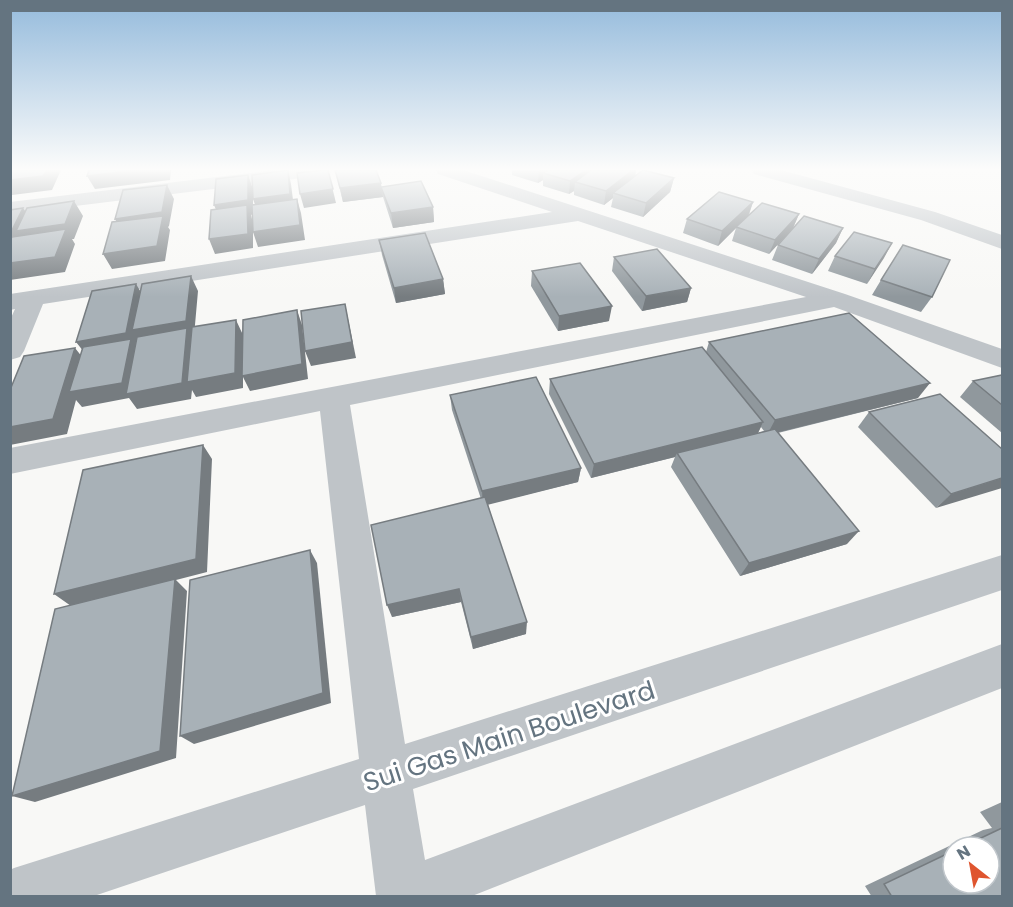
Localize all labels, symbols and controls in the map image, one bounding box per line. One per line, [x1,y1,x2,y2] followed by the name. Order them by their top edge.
[359,672,659,800] street label: Sui Gas Main Boulevard
[941,835,1001,895] north arrow
[952,840,975,866] text: N

